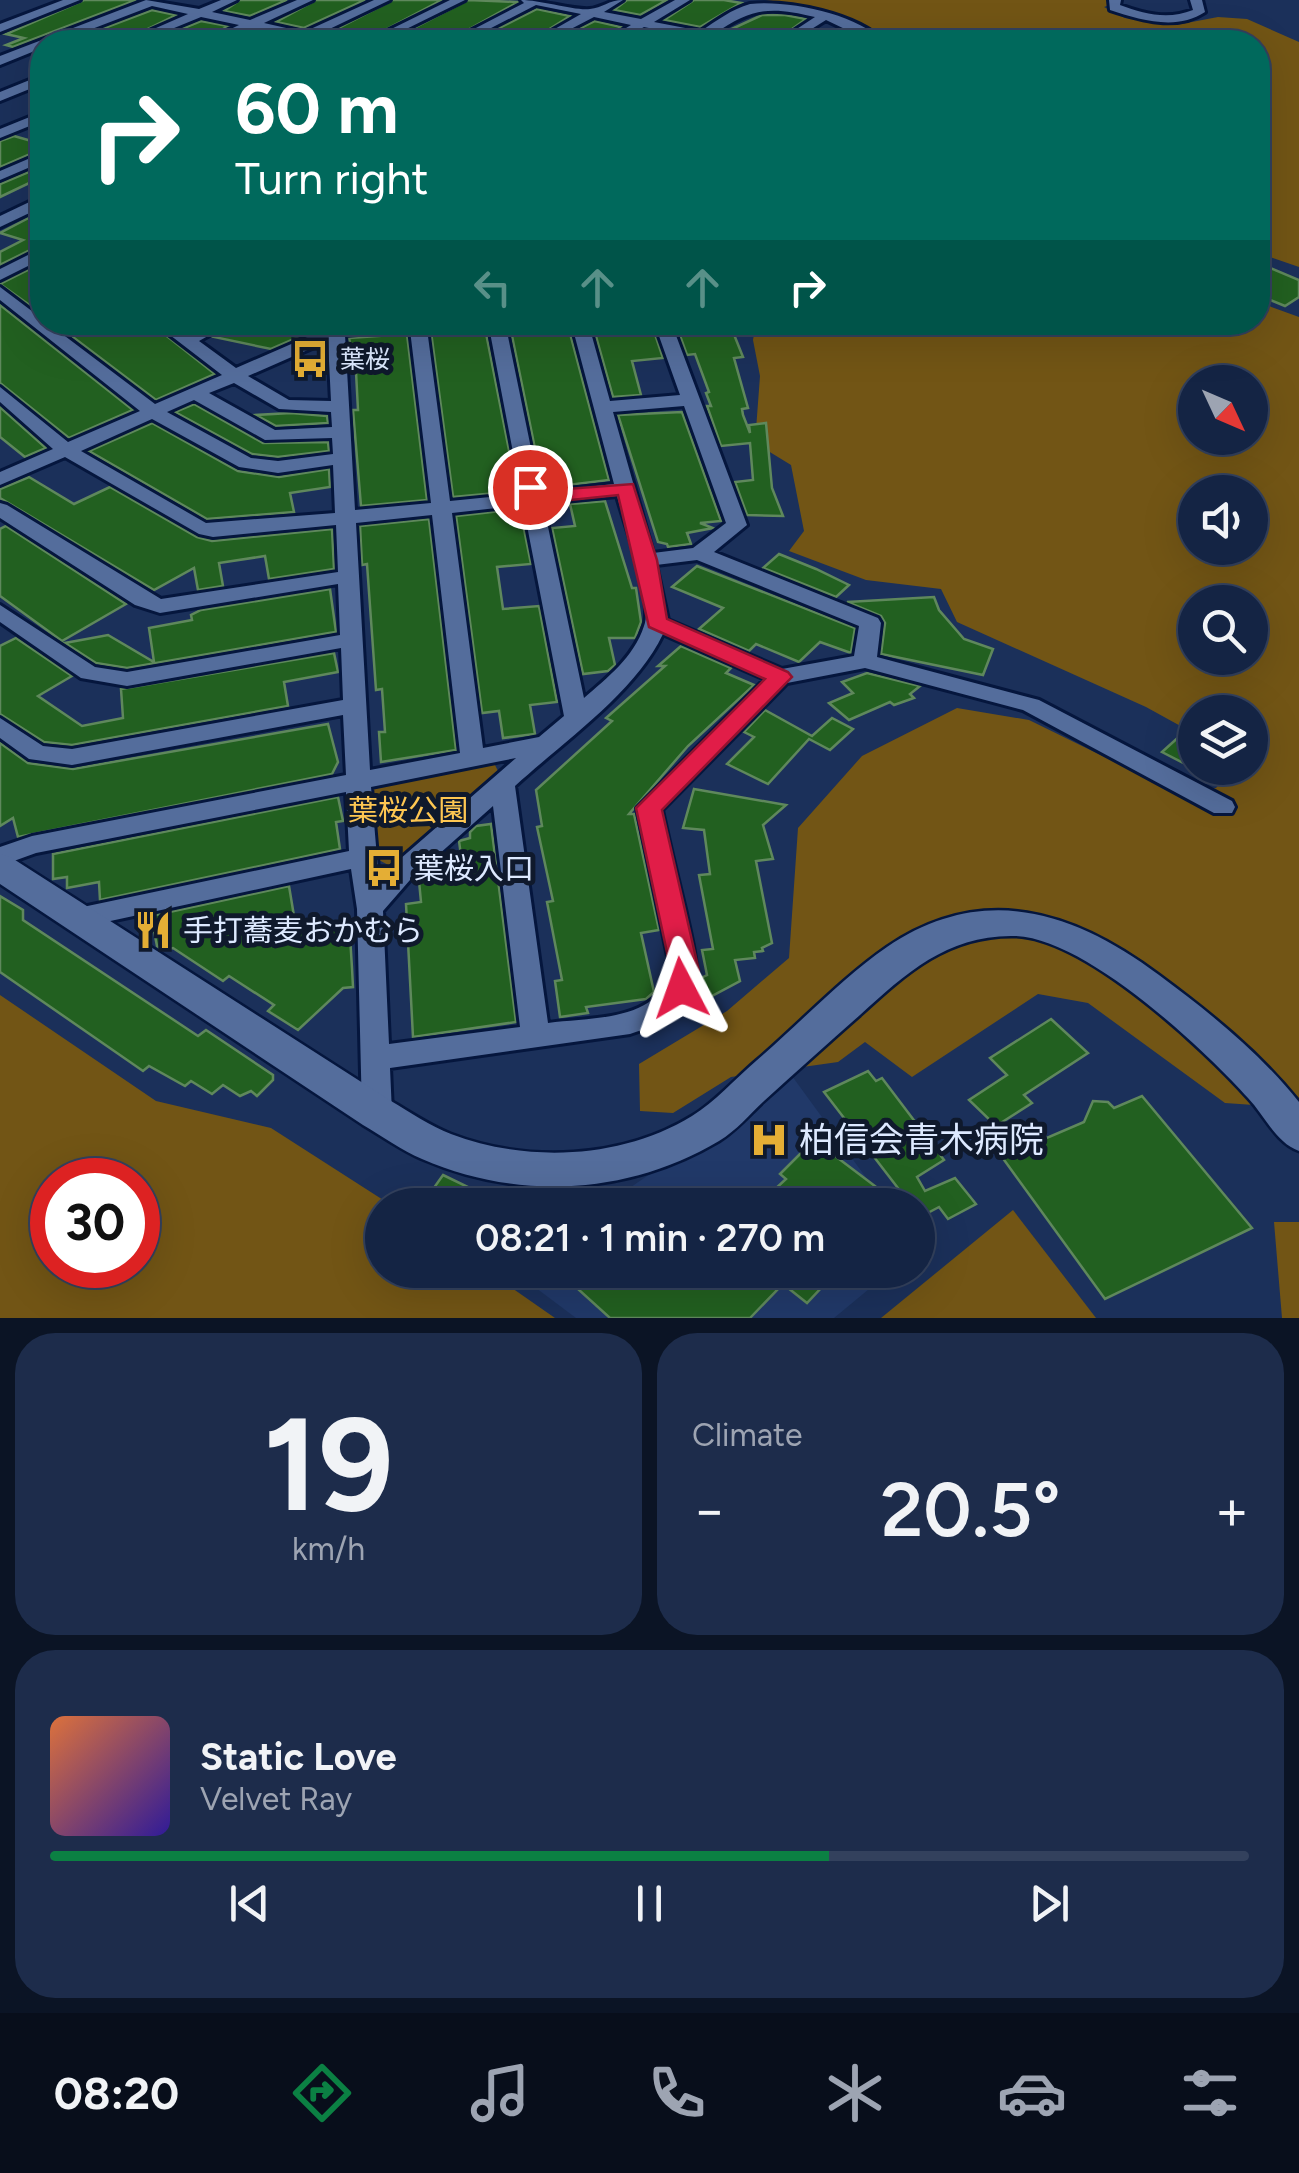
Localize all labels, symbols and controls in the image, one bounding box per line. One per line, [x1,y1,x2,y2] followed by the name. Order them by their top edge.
[235,66,399,151] text: 60 m
[70,70,200,200] icon: right
[235,151,428,205] text: Turn right
[465,260,520,315] icon: left
[570,260,625,315] icon: ahead
[675,260,730,315] icon: ahead
[780,260,835,315] icon: right
[289,338,331,380] bus stop icon: 葉桜
[340,344,390,374] place label: 葉桜
[1178,365,1268,455] north arrow
[1178,365,1268,785] map controls
[488,445,573,530] pin
[503,460,558,515] icon: arrive
[1178,475,1268,565] button: sound
[1178,585,1268,675] button: search
[1178,695,1268,785] button: layers
[348,792,468,829] park label: 葉桜公園
[363,847,405,889] bus stop icon: 葉桜入口
[414,850,534,887] place label: 葉桜入口
[132,909,174,951] restaurant icon: 手打蕎麦おかむら
[183,912,423,949] place label: 手打蕎麦おかむら
[629,936,733,1040] position arrow
[748,1119,790,1161] hospital icon: 柏信会青木病院
[799,1119,1044,1161] place label: 柏信会青木病院
[30,1158,160,1288] speed limit sign: 30
[475,1215,825,1261] text: 08:21 · 1 min · 270 m
[263,1387,394,1543] text: 19
[692,1416,803,1454] text: Climate
[880,1465,1061,1555] text: 20.5°
[692,1477,726,1543] text: −
[1215,1477,1249,1543] text: +
[292,1530,365,1568] text: km/h
[200,1734,397,1780] text: Static Love
[200,1780,352,1818] text: Velvet Ray
[222,1876,277,1931] icon: previous
[622,1876,677,1931] icon: pause
[1022,1876,1077,1931] icon: next
[287,2058,357,2128] icon: directions
[465,2058,535,2128] icon: music
[642,2058,712,2128] icon: phone
[820,2058,890,2128] icon: climate
[997,2058,1067,2128] icon: car
[1175,2058,1245,2128] icon: filters
[54,2066,179,2120] text: 08:20

